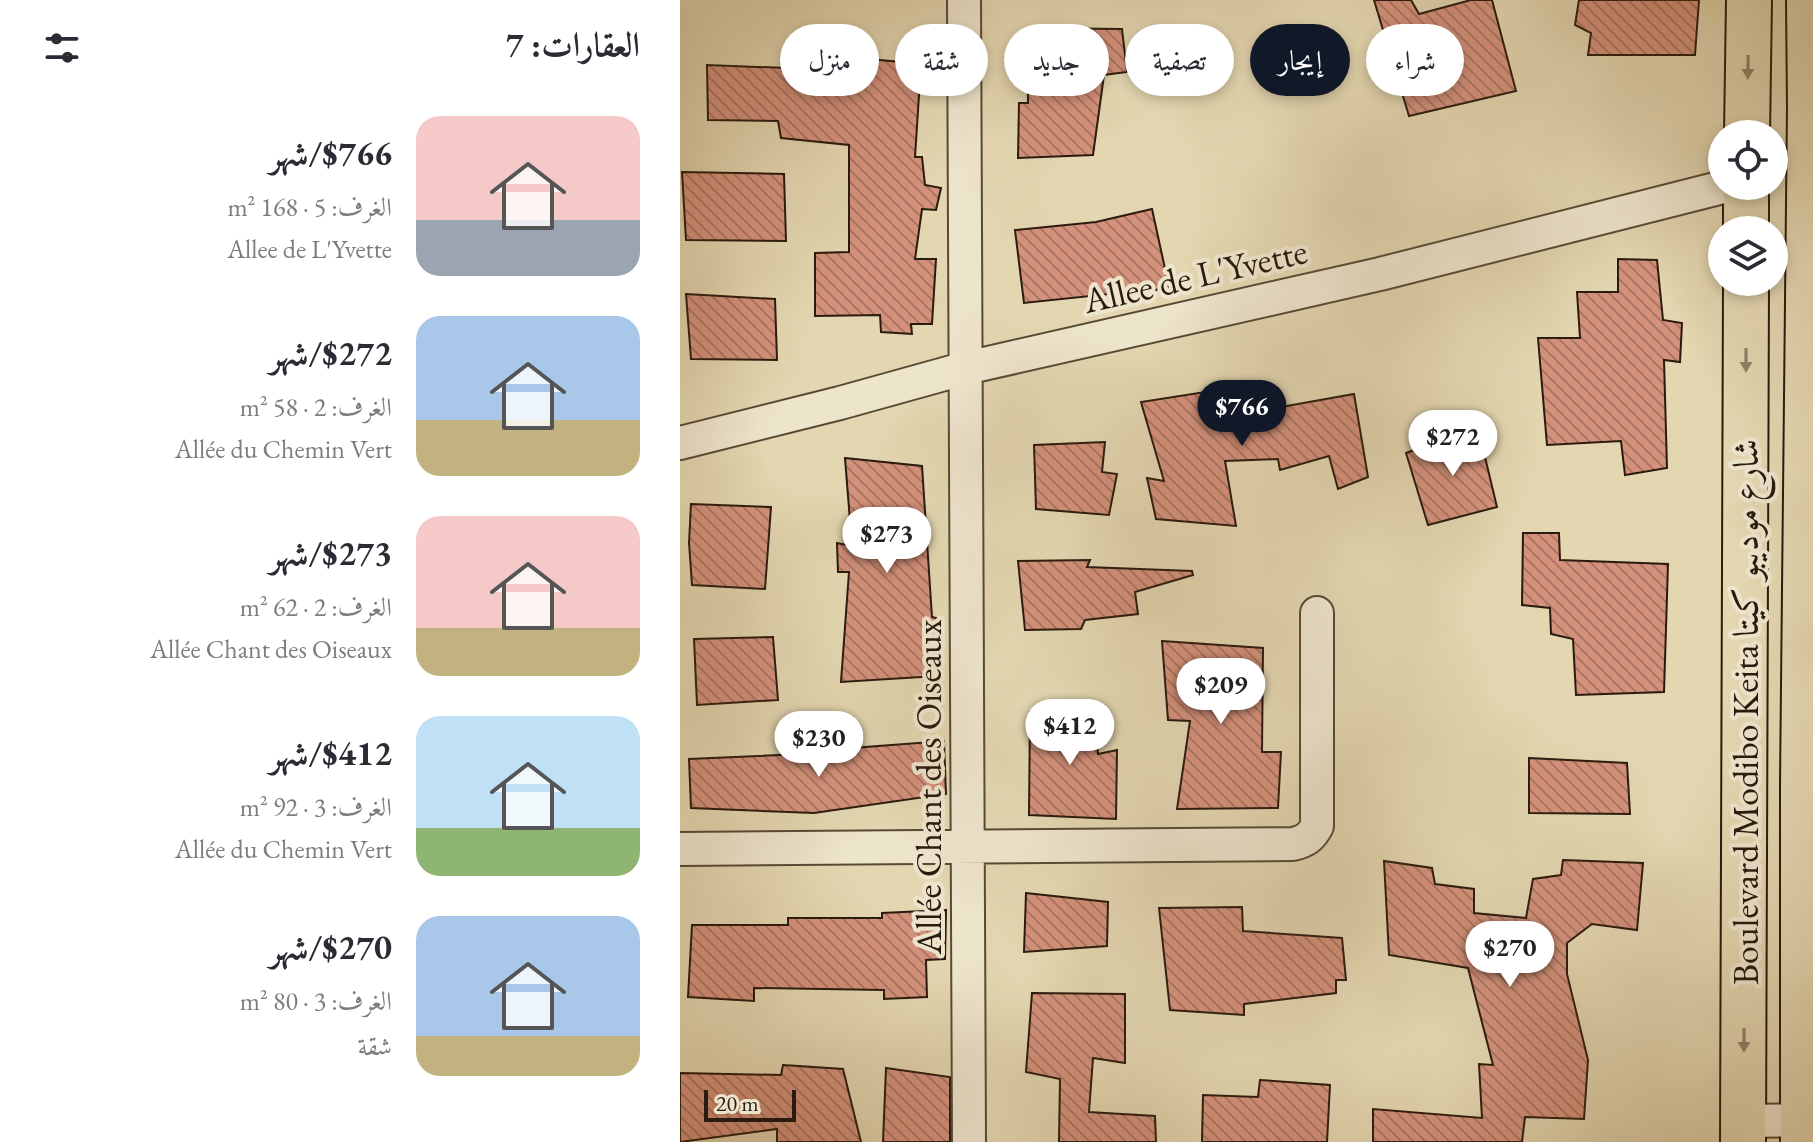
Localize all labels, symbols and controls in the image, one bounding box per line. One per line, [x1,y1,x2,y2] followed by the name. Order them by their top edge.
[506,22,640,66] text: العقارات: 7
[780,24,879,96] chip: منزل
[895,24,988,96] chip: شقة
[1004,24,1109,96] chip: جديد
[1125,24,1234,96] chip: تصفية
[1250,24,1350,96] chip: إيجار
[1366,24,1464,96] chip: شراء
[40,26,84,70] icon: filters
[1742,55,1755,80] one-way arrow
[1708,120,1788,296] map controls
[1708,120,1788,200] button: locate
[270,131,392,175] text: $766/شهر
[480,148,576,244] icon: home
[227,190,392,224] text: الغرف: 5 · 168 m²
[1708,216,1788,296] button: layers
[1078,227,1312,324] street label: Allee de L'Yvette
[227,232,392,266] text: Allee de L'Yvette
[270,331,392,375] text: $272/شهر
[480,348,576,444] icon: home
[1740,348,1752,373] one-way arrow
[1195,380,1289,448] pin: $766
[1215,389,1269,423] text: $766
[240,390,392,424] text: الغرف: 2 · 58 m²
[1406,410,1500,478] pin: $272
[1426,419,1480,453] text: $272
[175,432,392,466] text: Allée du Chemin Vert
[1722,439,1776,985] street label: Boulevard Modibo Keita شارع موديبو كيتا
[840,507,934,575] pin: $273
[860,516,914,550] text: $273
[270,531,392,575] text: $273/شهر
[480,548,576,644] icon: home
[240,590,392,624] text: الغرف: 2 · 62 m²
[905,619,952,955] street label: Allée Chant des Oiseaux
[150,632,392,666] text: Allée Chant des Oiseaux
[1174,658,1268,726] pin: $209
[1194,667,1248,701] text: $209
[1023,699,1117,767] pin: $412
[1043,708,1097,742] text: $412
[772,711,866,779] pin: $230
[792,720,846,754] text: $230
[270,731,392,775] text: $412/شهر
[480,748,576,844] icon: home
[240,790,392,824] text: الغرف: 3 · 92 m²
[175,832,392,866] text: Allée du Chemin Vert
[1463,921,1557,989] pin: $270
[270,925,392,969] text: $270/شهر
[1483,930,1537,964] text: $270
[480,948,576,1044] icon: home
[240,984,392,1018] text: الغرف: 3 · 80 m²
[1738,1028,1750,1053] one-way arrow
[358,1029,392,1063] text: شقة
[704,1086,796,1122] scale bar
[716,1089,759,1118] text: 20 m

